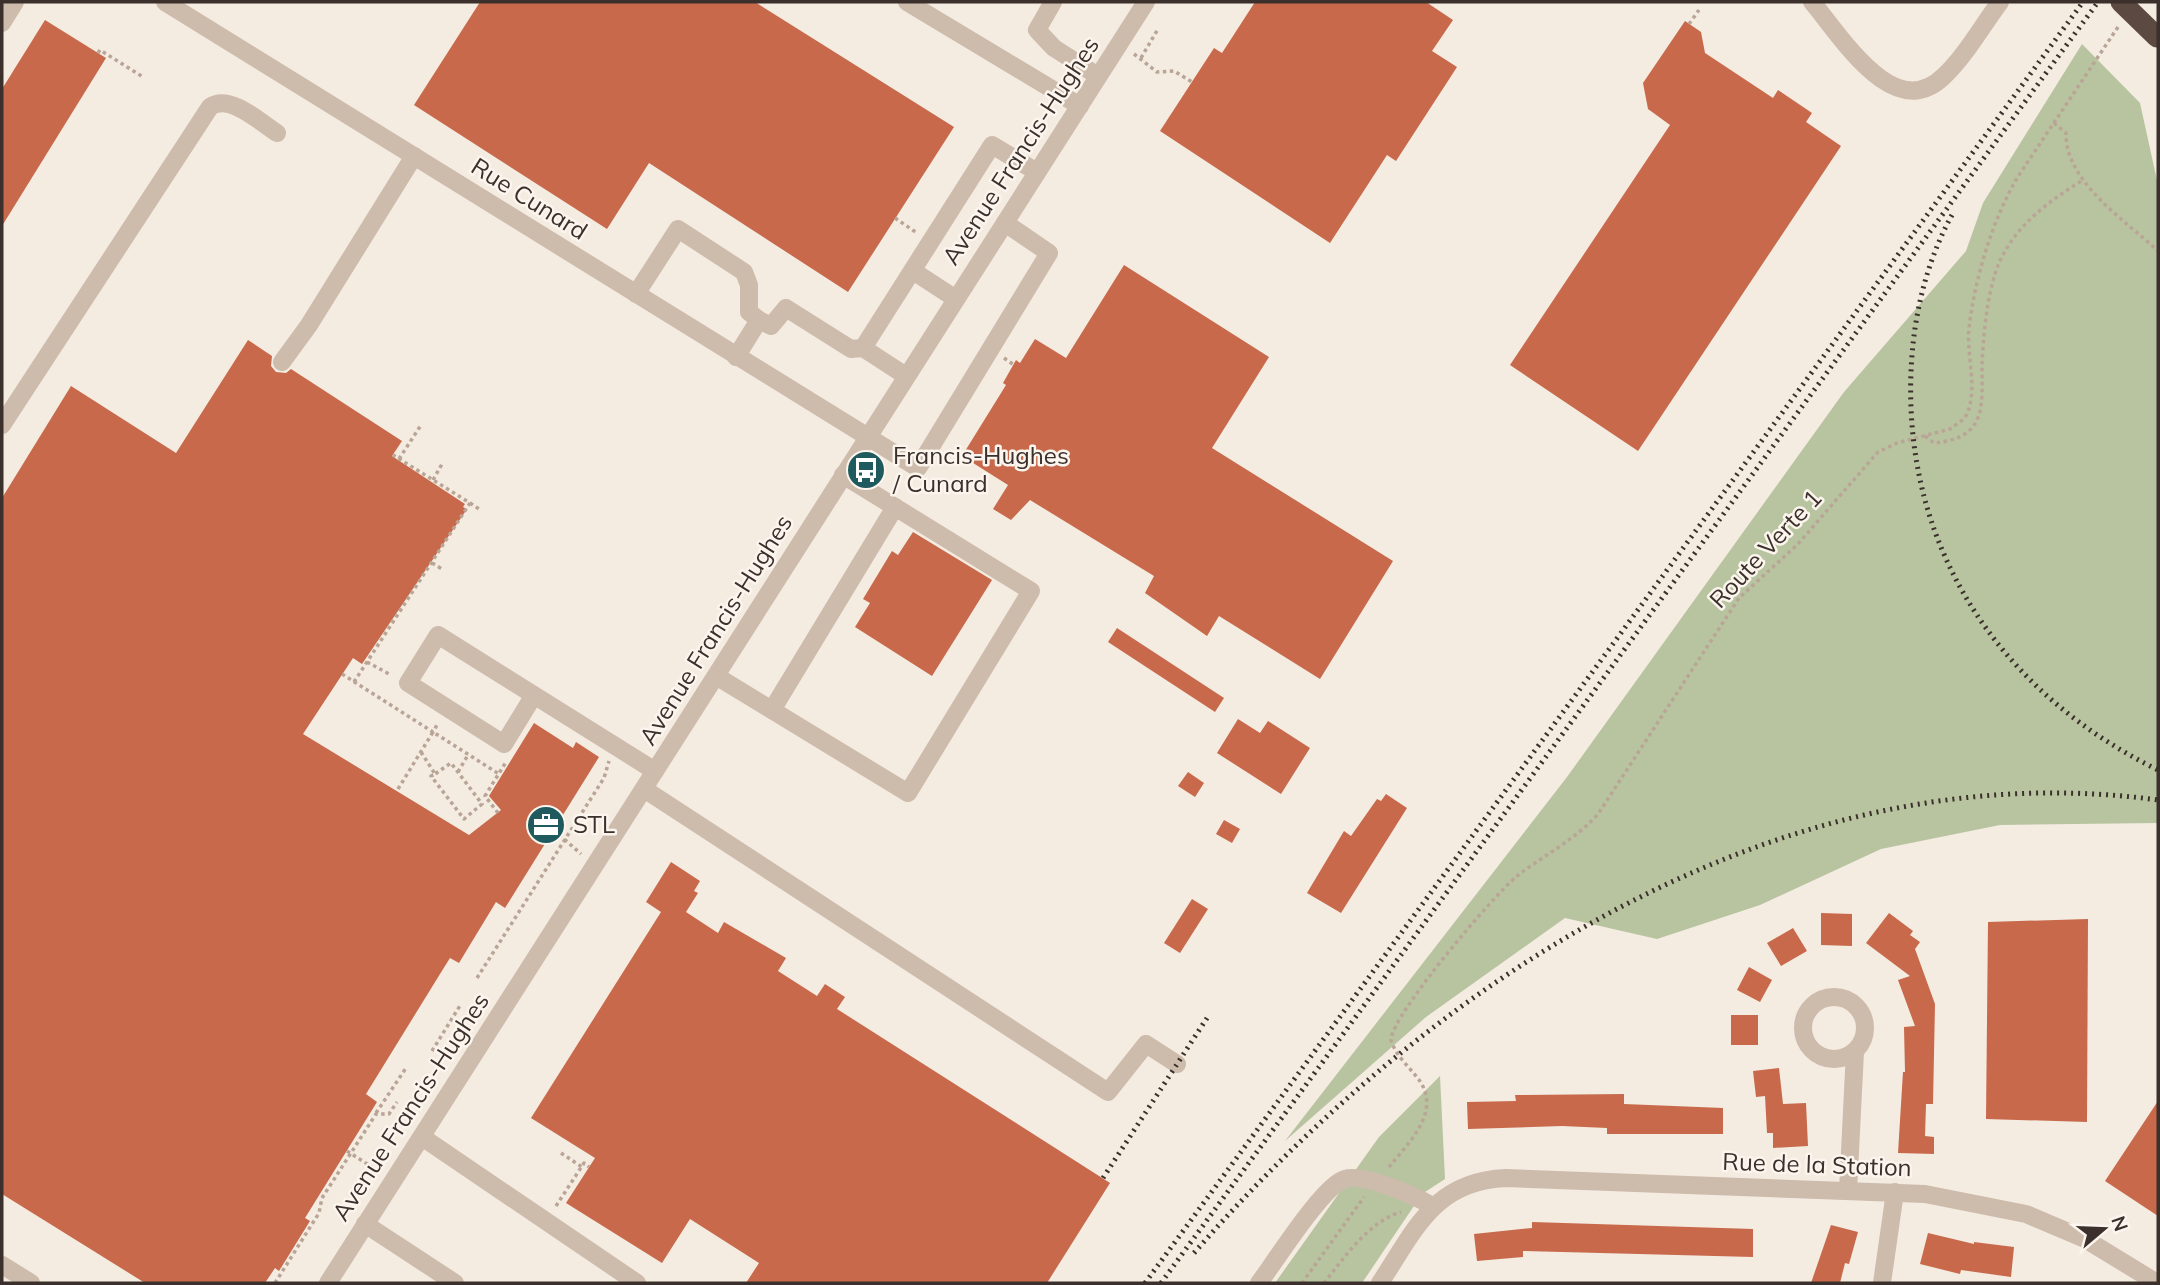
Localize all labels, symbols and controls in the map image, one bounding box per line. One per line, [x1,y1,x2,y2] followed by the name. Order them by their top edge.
[935,31,1105,270] street label: Avenue Francis-Hughes
[466,151,593,246] street label: Rue Cunard
[892,440,1069,498] place label: Francis-Hughes / Cunard
[845,449,887,491] bus stop icon: Francis-Hughes / Cunard
[1703,483,1828,614] street label: Route Verte 1
[632,509,798,750] street label: Avenue Francis-Hughes
[525,804,567,846] office icon: STL
[573,809,615,839] place label: STL
[325,987,495,1226] street label: Avenue Francis-Hughes
[1722,1146,1912,1182] street label: Rue de la Station
[2069,1194,2139,1264] north arrow
[2106,1213,2134,1234] text: N

